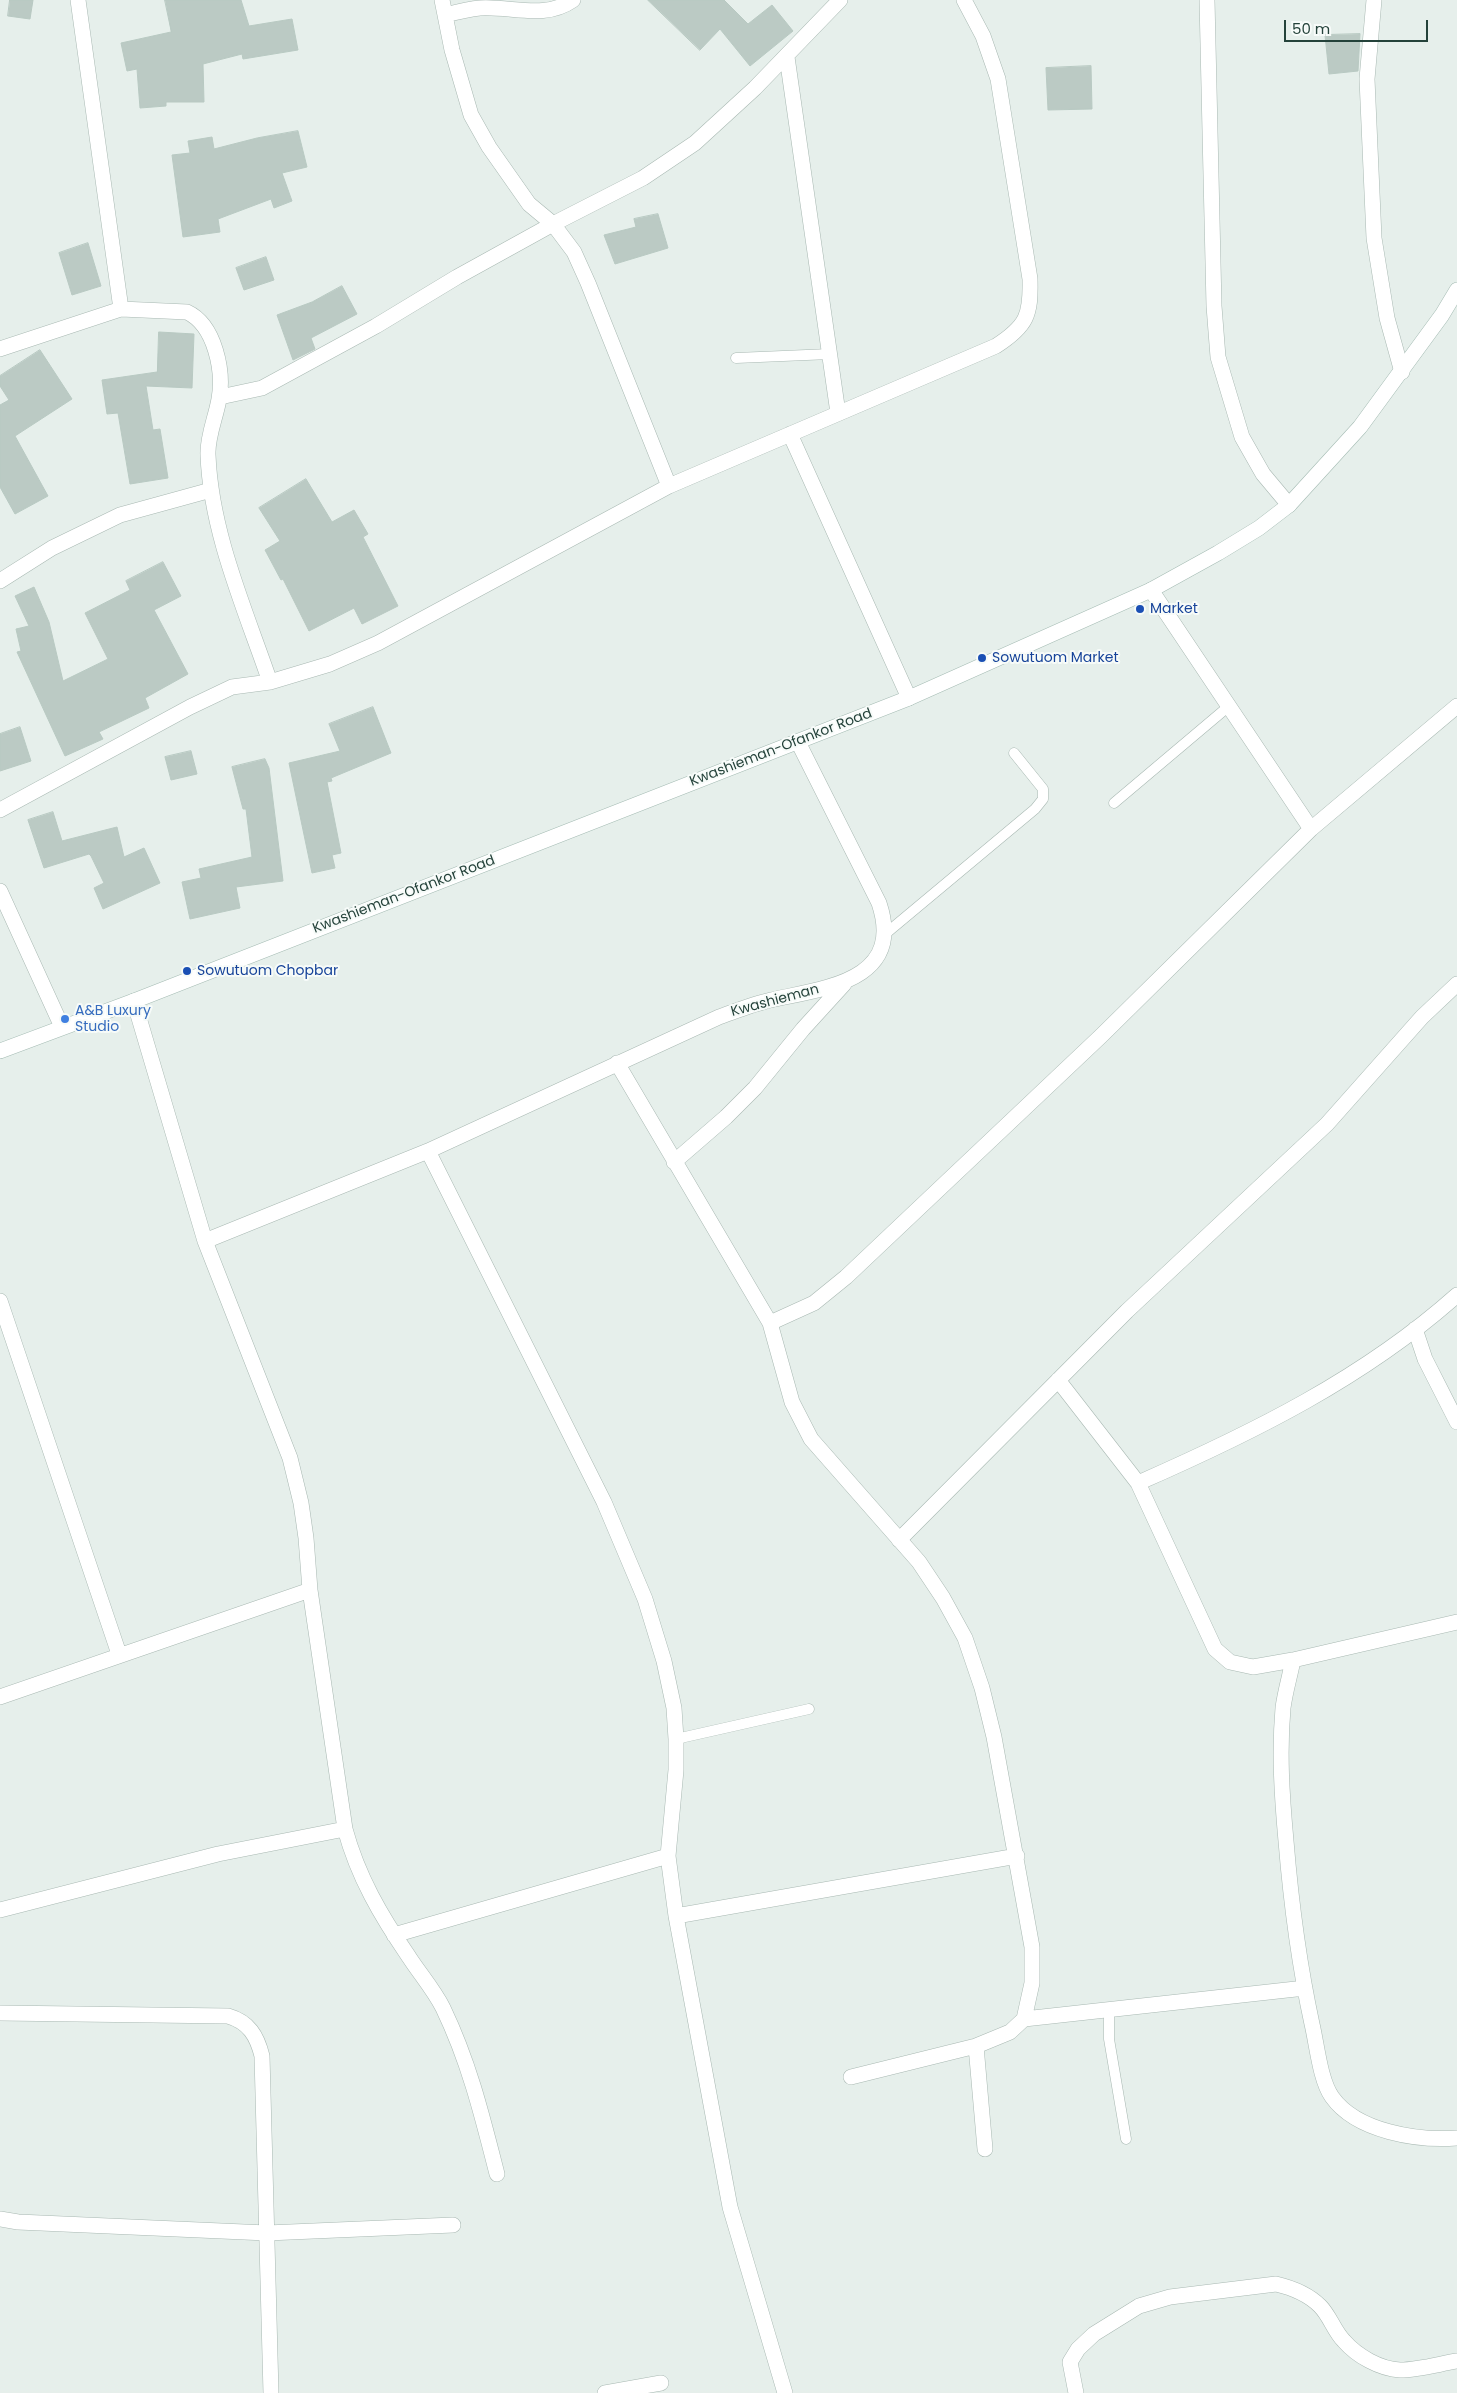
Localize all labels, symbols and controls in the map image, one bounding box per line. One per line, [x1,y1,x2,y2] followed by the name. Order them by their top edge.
[1287,10,1431,42] scale bar
[1292,18,1330,39] text: 50 m
[1150,601,1198,617] place label: Market
[1134,603,1146,615] marker: Market
[992,650,1119,666] place label: Sowutuom Market
[976,652,988,664] marker: Sowutuom Market
[688,705,874,791] street label: Kwashieman-Ofankor Road
[311,852,497,938] street label: Kwashieman-Ofankor Road
[197,963,338,979] place label: Sowutuom Chopbar
[181,965,193,977] marker: Sowutuom Chopbar
[729,981,821,1021] street label: Kwashieman
[75,1003,151,1036] place label: A&B Luxury Studio
[59,1013,71,1025] marker: A&B Luxury Studio

